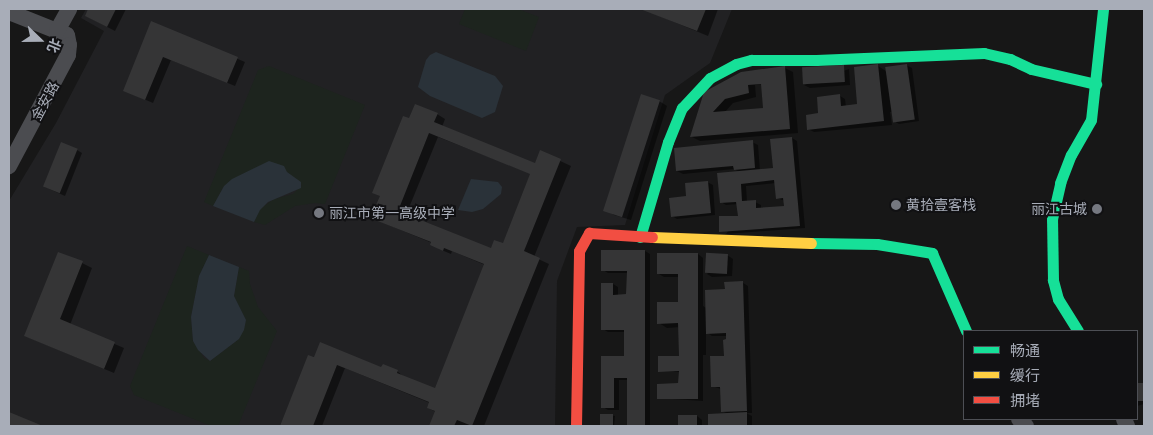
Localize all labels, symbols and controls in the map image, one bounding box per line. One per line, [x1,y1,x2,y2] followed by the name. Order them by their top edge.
[15,15,65,65] north arrow
[44,36,65,55] text: 北
[28,79,62,123] street label: 金安路
[906,197,976,213] place label: 黄拾壹客栈
[890,199,902,211] marker: 黄拾壹客栈
[1031,201,1087,217] place label: 丽江古城
[1091,203,1103,215] marker: 丽江古城
[329,205,455,221] place label: 丽江市第一高级中学
[313,207,325,219] marker: 丽江市第一高级中学
[963,330,1138,420] legend
[1010,341,1040,359] text: 畅通
[1010,366,1040,384] text: 缓行
[1010,391,1040,409] text: 拥堵

